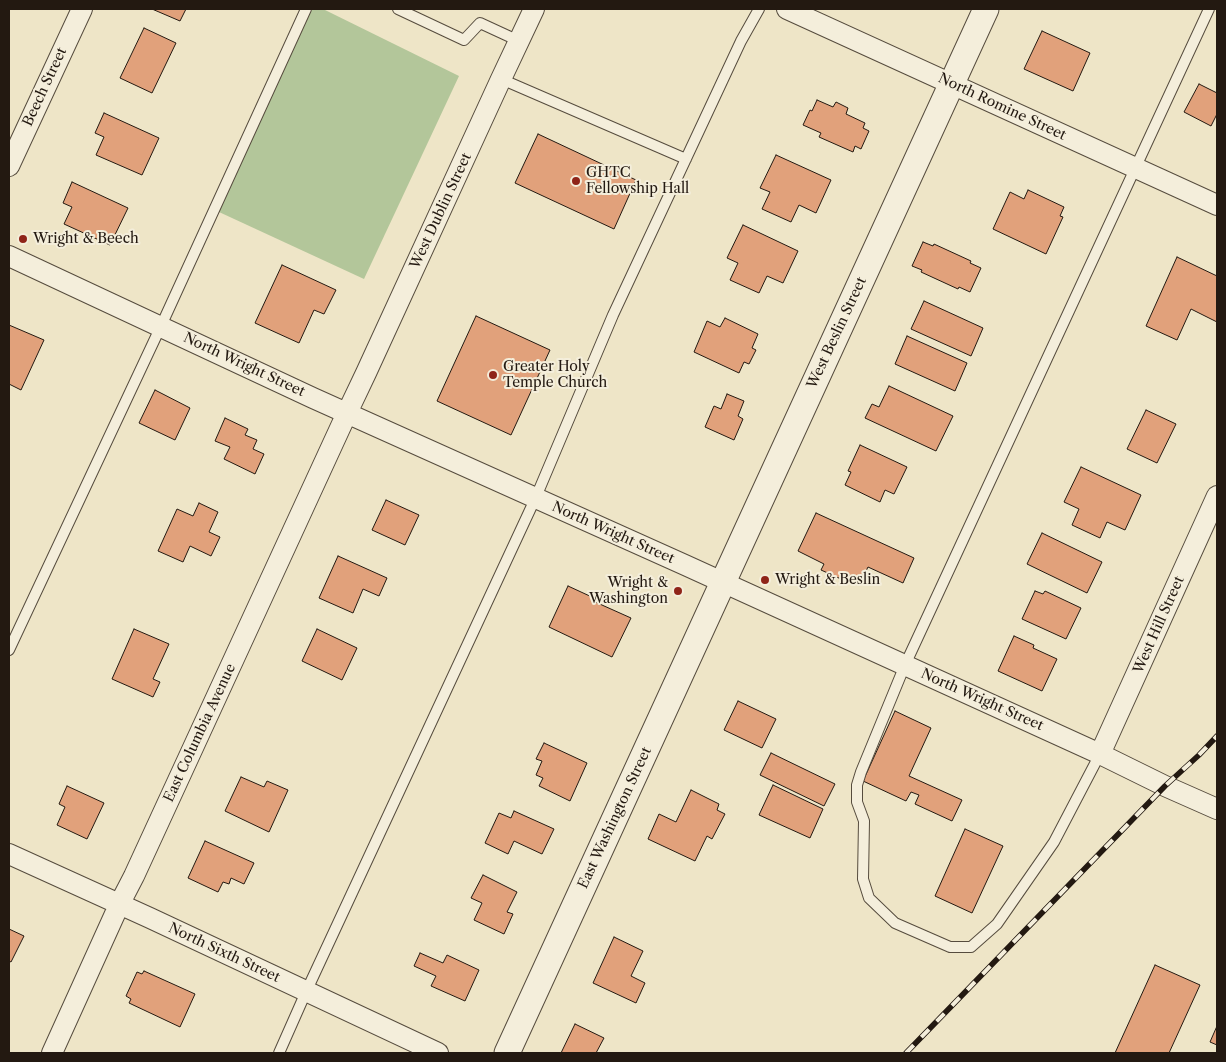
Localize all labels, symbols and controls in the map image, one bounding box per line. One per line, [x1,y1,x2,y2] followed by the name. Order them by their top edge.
[19,45,71,129] street label: Beech Street
[935,70,1069,144] street label: North Romine Street
[407,150,475,272] street label: West Dublin Street
[586,165,689,198] place label: GHTC Fellowship Hall
[570,175,582,187] marker: GHTC Fellowship Hall
[33,231,139,247] place label: Wright & Beech
[17,233,29,245] marker: Wright & Beech
[804,275,870,391] street label: West Beslin Street
[181,329,307,401] street label: North Wright Street
[503,359,607,392] place label: Greater Holy Temple Church
[487,369,499,381] marker: Greater Holy Temple Church
[549,498,677,568] street label: North Wright Street
[775,572,880,588] place label: Wright & Beslin
[759,574,771,586] marker: Wright & Beslin
[1130,574,1188,676] street label: West Hill Street
[589,575,668,608] place label: Wright & Washington
[672,585,684,597] marker: Wright & Washington
[161,661,239,805] street label: East Columbia Avenue
[918,665,1046,735] street label: North Wright Street
[575,745,655,891] street label: East Washington Street
[166,920,282,986] street label: North Sixth Street

